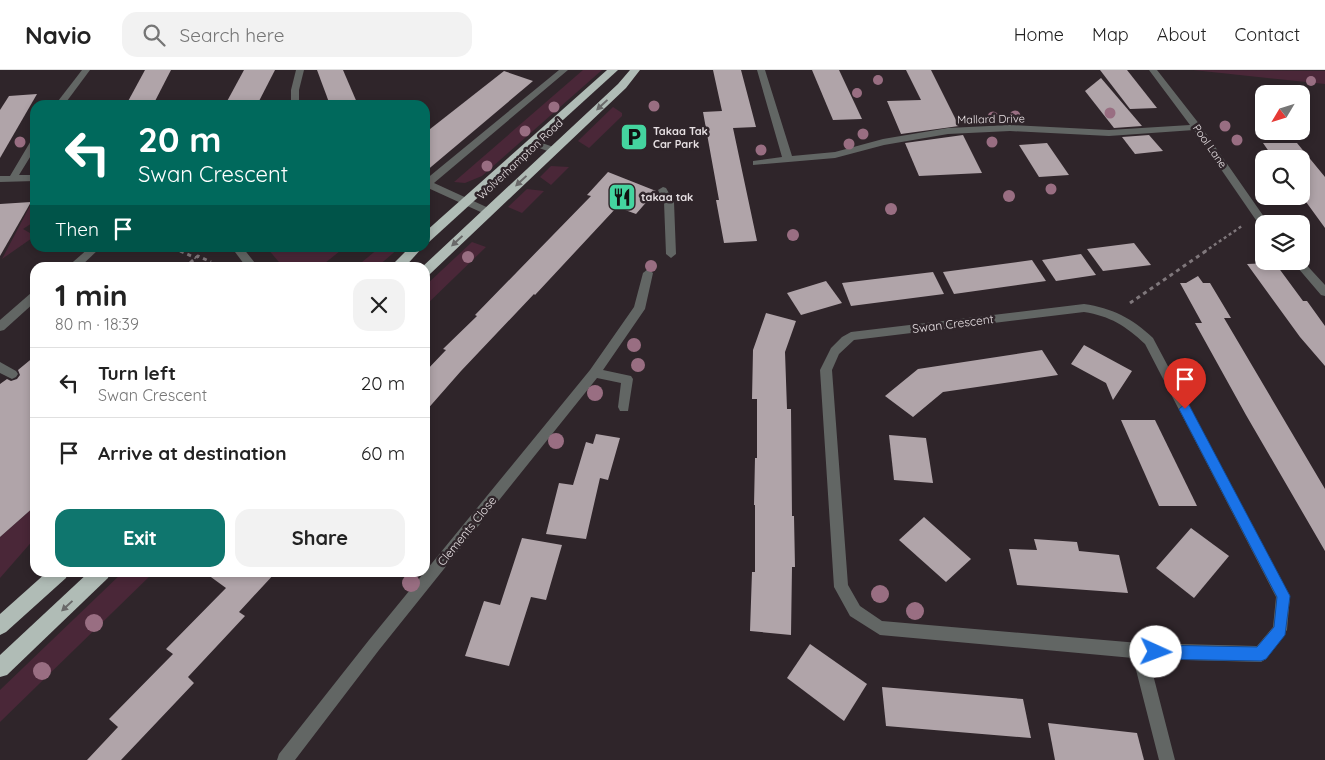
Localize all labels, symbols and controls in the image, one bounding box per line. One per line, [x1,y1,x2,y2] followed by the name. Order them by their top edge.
[122,12,472,57] search box
[25,20,92,50] text: Navio
[140,21,168,49] icon: search
[180,23,284,47] text: Search here
[1014,23,1064,46] text: Home
[1092,23,1129,46] text: Map
[1157,23,1207,46] text: About
[1235,23,1300,46] text: Contact
[1255,85,1310,140] north arrow
[1255,85,1310,270] map controls
[596,99,608,111] one-way arrow
[957,111,1025,127] street label: Mallard Drive
[474,116,566,202] street label: Wolverhampton Road
[138,117,221,161] text: 20 m
[55,120,120,185] icon: left
[1190,121,1230,171] street label: Pool Lane
[619,122,649,152] parking icon: Takaa Tak Car Park
[653,124,708,151] place label: Takaa Tak Car Park
[1255,150,1310,205] button: search
[138,160,288,188] text: Swan Crescent
[515,175,527,187] one-way arrow
[607,182,637,212] restaurant icon: takaa tak
[641,190,693,204] place label: takaa tak
[109,215,137,243] icon: arrive
[1255,215,1310,270] button: layers
[55,217,99,241] text: Then
[451,235,463,247] one-way arrow
[55,276,128,314] text: 1 min
[353,279,405,331] button: close
[911,311,995,336] street label: Swan Crescent
[55,314,139,334] text: 80 m · 18:39
[1164,358,1206,409] pin
[98,361,176,385] text: Turn left
[1171,365,1199,393] icon: arrive
[55,369,83,397] icon: left
[361,371,405,395] text: 20 m
[98,385,207,405] text: Swan Crescent
[55,439,83,467] icon: arrive
[98,441,287,465] text: Arrive at destination
[361,441,405,465] text: 60 m
[434,493,499,569] street label: Clements Close
[55,509,225,567] button: Exit
[235,509,405,567] button: Share
[61,600,73,612] one-way arrow
[1129,625,1181,677] position arrow

